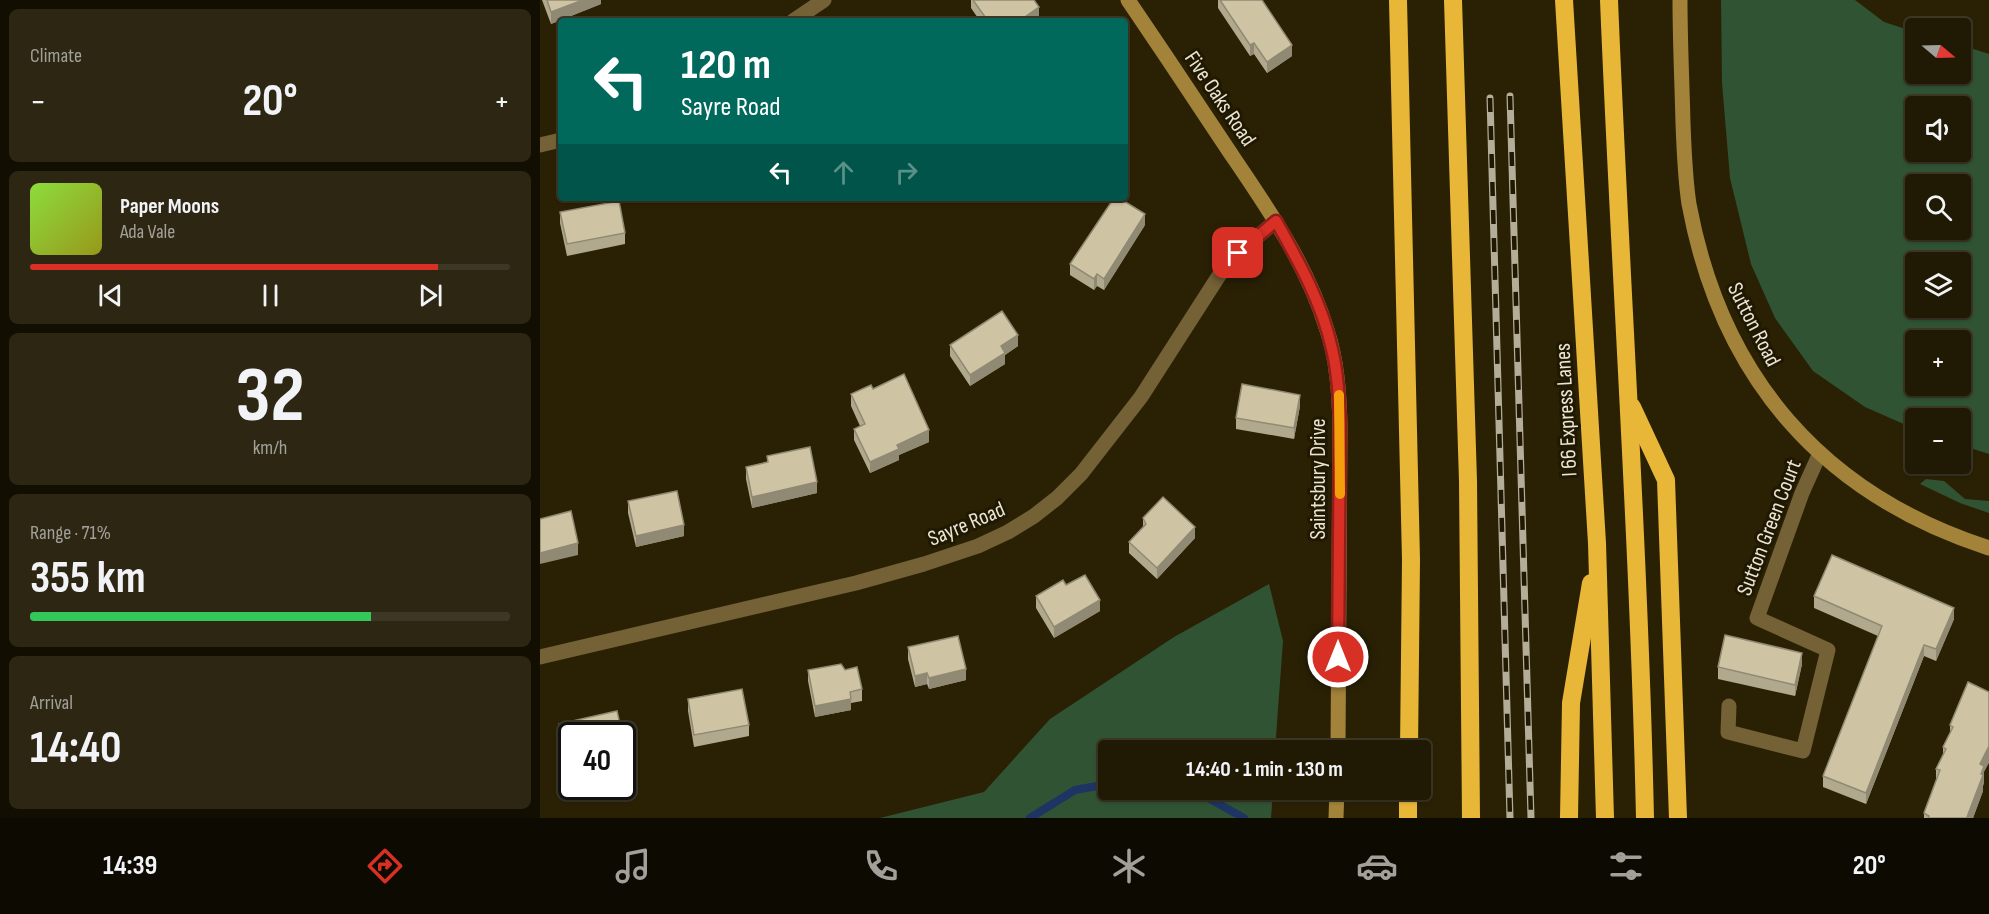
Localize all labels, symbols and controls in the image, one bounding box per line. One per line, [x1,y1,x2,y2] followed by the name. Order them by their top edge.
[1905,18,1971,84] north arrow
[1905,18,1971,474] map controls
[681,40,771,91] text: 120 m
[582,42,660,120] icon: left
[30,44,82,68] text: Climate
[1178,46,1261,151] street label: Five Oaks Road
[242,74,298,129] text: 20°
[30,82,46,122] text: −
[494,82,510,122] text: +
[681,91,781,123] text: Sayre Road
[1905,96,1971,162] button: sound
[764,156,797,189] icon: left
[827,156,860,189] icon: ahead
[890,156,923,189] icon: right
[1905,174,1971,240] button: search
[120,193,219,220] text: Paper Moons
[120,220,175,244] text: Ada Vale
[1212,227,1263,278] pin
[1221,236,1254,269] icon: arrive
[1905,252,1971,318] button: layers
[1721,278,1786,371] street label: Sutton Road
[94,279,127,312] icon: previous
[254,279,287,312] icon: pause
[414,279,447,312] icon: next
[1905,330,1971,396] button: +
[1550,342,1583,477] street label: I 66 Express Lanes
[235,350,305,443] text: 32
[1905,408,1971,474] button: −
[1305,418,1332,540] street label: Saintsbury Drive
[253,436,287,460] text: km/h
[1731,455,1808,599] street label: Sutton Green Court
[924,496,1009,553] street label: Sayre Road
[30,521,111,545] text: Range · 71%
[30,551,146,606] text: 355 km
[1306,625,1370,689] position arrow
[30,691,73,715] text: Arrival
[30,721,121,776] text: 14:40
[558,722,636,800] speed limit sign: 40
[1186,756,1343,783] text: 14:40 · 1 min · 130 m
[364,845,406,887] icon: directions
[612,845,654,887] icon: music
[860,845,902,887] icon: phone
[1108,845,1150,887] icon: climate
[1356,845,1398,887] icon: car
[1605,845,1647,887] icon: filters
[103,850,157,882] text: 14:39
[1853,850,1886,882] text: 20°

